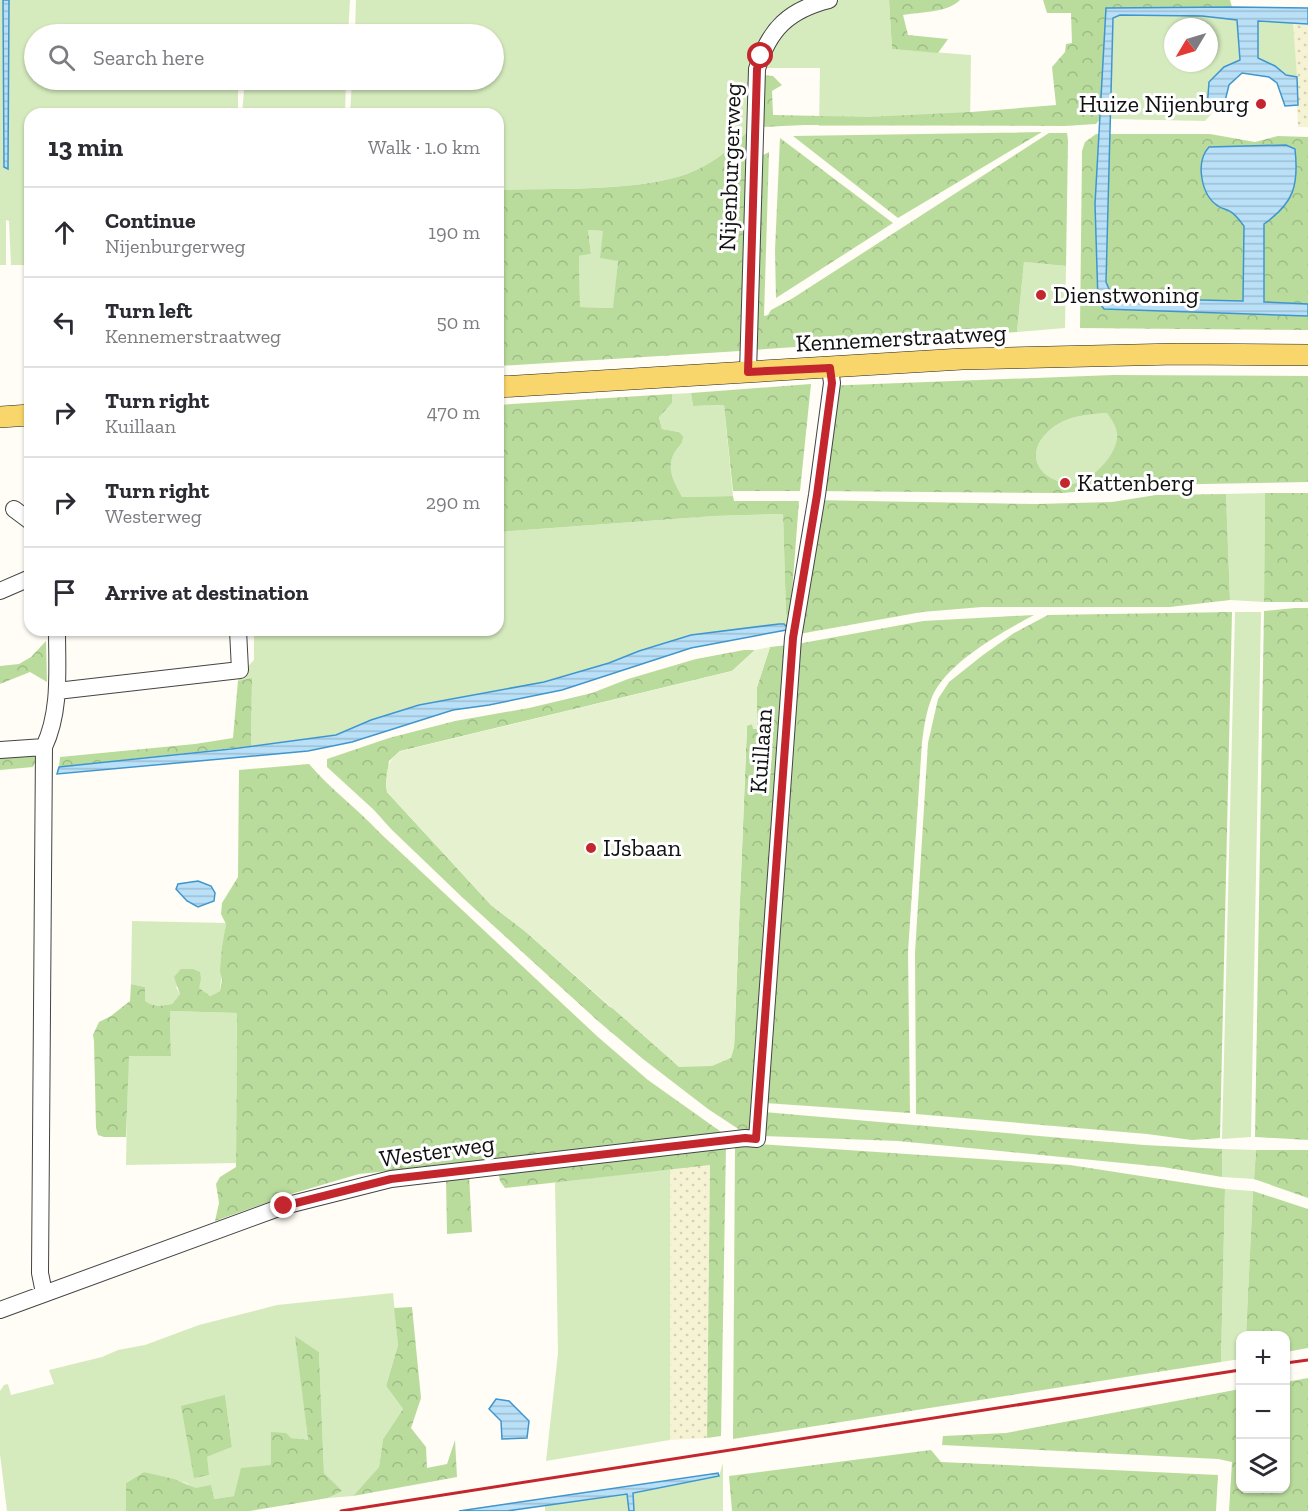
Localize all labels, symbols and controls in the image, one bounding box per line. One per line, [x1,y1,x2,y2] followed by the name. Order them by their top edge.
[1164,18,1218,72] north arrow
[24,24,504,90] search box
[45,41,78,74] icon: search
[747,42,773,68] route start
[93,44,204,71] text: Search here
[712,82,747,252] street label: Nijenburgerweg
[1079,89,1249,118] place label: Huize Nijenburg
[1254,97,1268,111] marker: Huize Nijenburg
[48,131,123,163] text: 13 min
[368,135,480,159] text: Walk · 1.0 km
[105,207,196,234] text: Continue
[48,216,81,249] icon: ahead
[428,220,480,244] text: 190 m
[105,234,245,258] text: Nijenburgerweg
[1053,280,1199,309] place label: Dienstwoning
[1034,288,1048,302] marker: Dienstwoning
[105,297,192,324] text: Turn left
[48,306,81,339] icon: left
[436,310,480,334] text: 50 m
[795,317,1007,358] street label: Kennemerstraatweg
[105,324,281,348] text: Kennemerstraatweg
[105,387,209,414] text: Turn right
[48,396,81,429] icon: right
[427,400,480,424] text: 470 m
[105,414,176,438] text: Kuillaan
[1077,468,1194,497] place label: Kattenberg
[1058,476,1072,490] marker: Kattenberg
[105,477,209,504] text: Turn right
[48,486,81,519] icon: right
[426,490,480,514] text: 290 m
[105,504,202,528] text: Westerweg
[48,576,81,609] icon: arrive
[105,579,308,606] text: Arrive at destination
[743,707,778,794] street label: Kuillaan
[603,833,682,862] place label: IJsbaan
[584,841,598,855] marker: IJsbaan
[378,1128,496,1173] street label: Westerweg
[270,1192,296,1218] route end
[1236,1331,1290,1493] map controls
[1236,1331,1290,1385] button: +
[1236,1385,1290,1439] button: −
[1236,1439,1290,1493] button: layers

